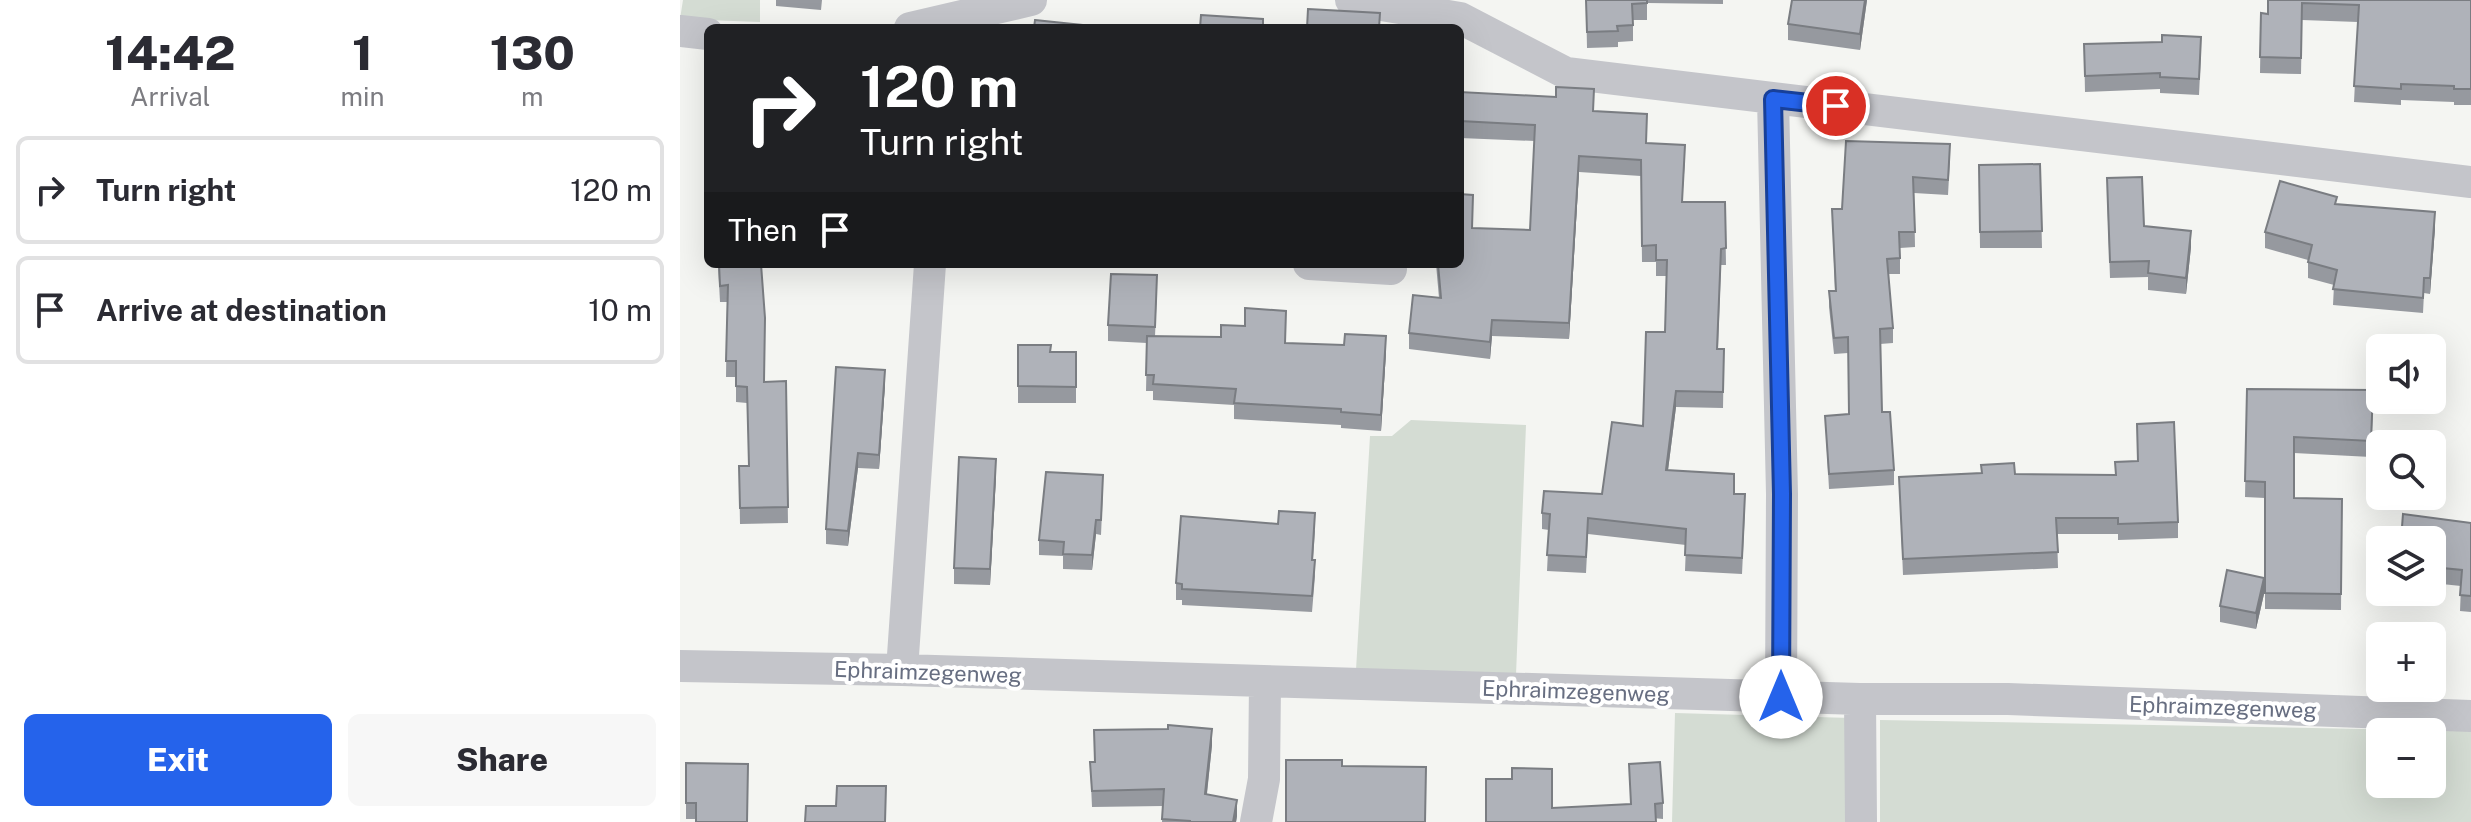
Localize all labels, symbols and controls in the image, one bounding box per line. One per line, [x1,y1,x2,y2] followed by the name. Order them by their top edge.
[105,24,235,81] text: 14:42
[352,24,373,81] text: 1
[490,24,575,81] text: 130
[860,54,1018,120] text: 120 m
[728,56,832,160] icon: right
[1802,72,1870,140] pin
[130,81,210,112] text: Arrival
[341,81,385,112] text: min
[521,81,544,112] text: m
[1814,84,1858,128] icon: arrive
[860,121,1023,163] text: Turn right
[28,168,72,212] icon: right
[96,172,236,208] text: Turn right
[570,172,652,208] text: 120 m
[813,208,857,252] icon: arrive
[728,212,797,248] text: Then
[28,288,72,332] icon: arrive
[96,292,387,328] text: Arrive at destination
[588,292,652,328] text: 10 m
[2366,334,2446,798] map controls
[2366,334,2446,414] button: sound
[2366,430,2446,510] button: search
[2366,526,2446,606] button: layers
[2366,622,2446,702] button: +
[1739,655,1823,739] position arrow
[834,656,1022,688] street label: Ephraimzegenweg
[1482,675,1670,707] street label: Ephraimzegenweg
[2129,691,2317,723] street label: Ephraimzegenweg
[24,714,332,806] button: Exit
[348,714,656,806] button: Share
[2366,718,2446,798] button: −

